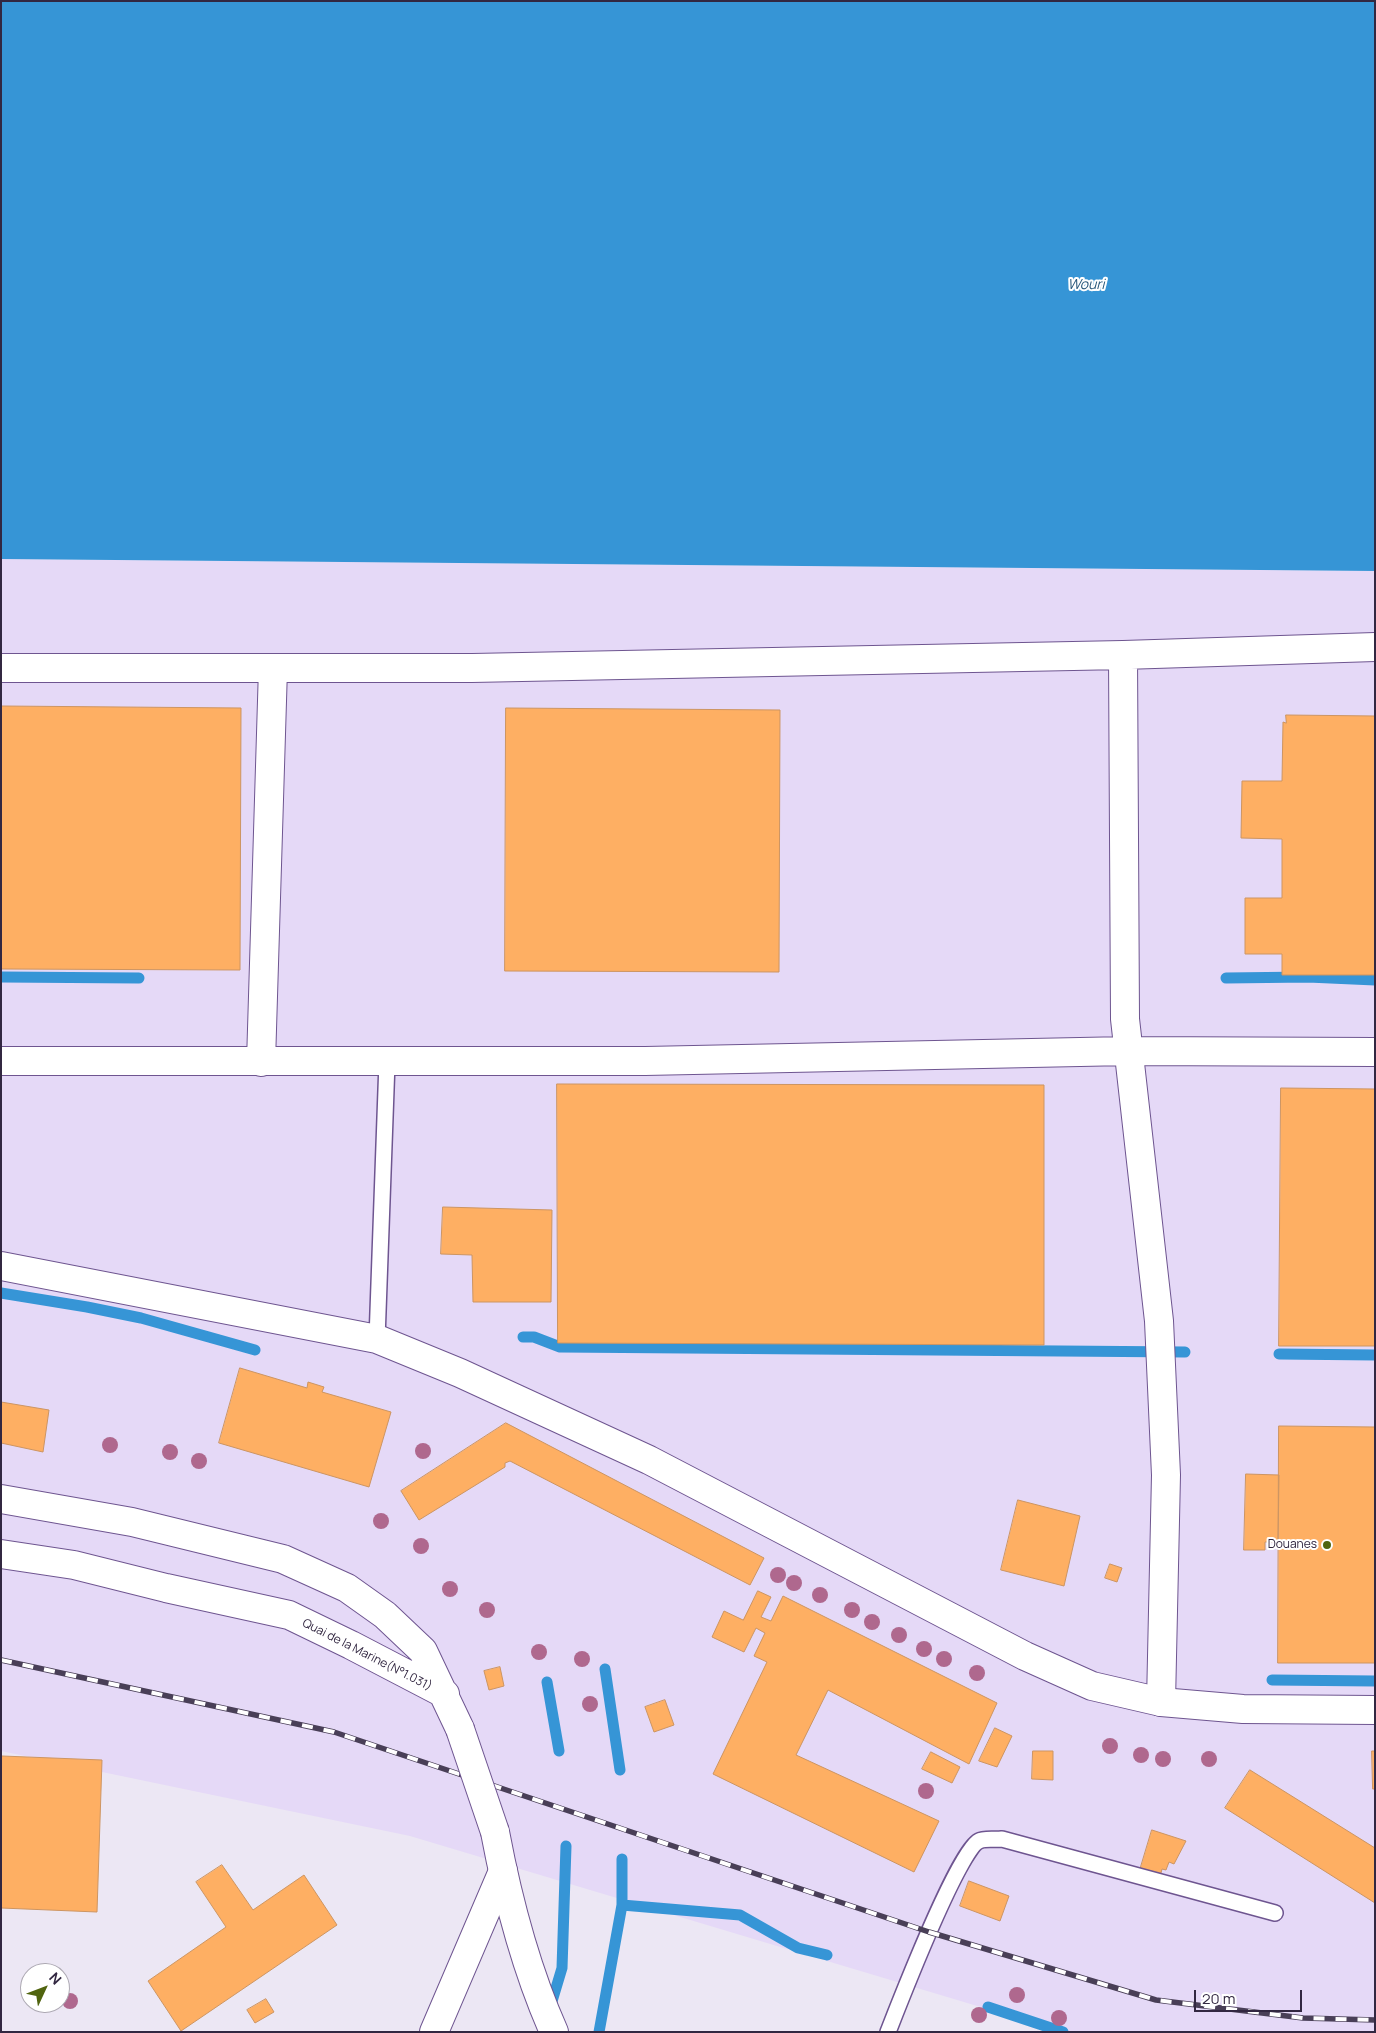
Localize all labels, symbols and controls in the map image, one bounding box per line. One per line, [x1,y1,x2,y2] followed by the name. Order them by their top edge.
[1067,277,1105,293] water label: Wouri
[1268,1538,1317,1552] place label: Douanes
[1321,1539,1333,1551] marker: Douanes
[300,1616,434,1694] street label: Quai de la Marine(N°1.031)
[20,1963,70,2013] north arrow
[45,1968,66,1988] text: N
[1196,1980,1304,2012] scale bar
[1202,1988,1235,2009] text: 20 m

